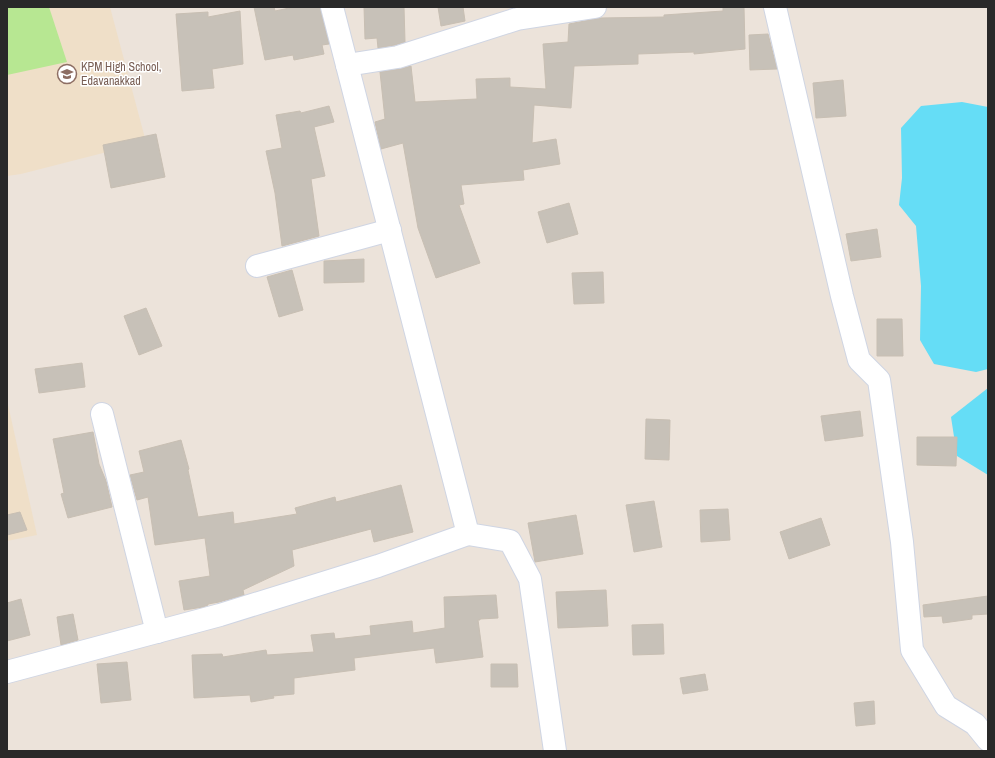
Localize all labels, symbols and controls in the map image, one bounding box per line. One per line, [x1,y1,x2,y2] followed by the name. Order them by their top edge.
[81,59,161,89] place label: KPM High School, Edavanakkad
[56,63,78,85] school or university icon: KPM High School, Edavanakkad

